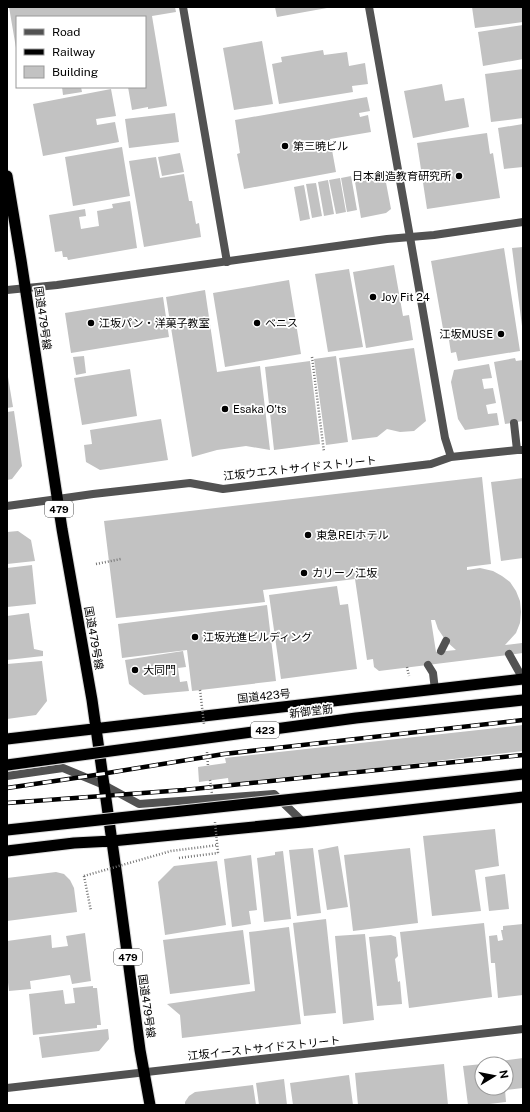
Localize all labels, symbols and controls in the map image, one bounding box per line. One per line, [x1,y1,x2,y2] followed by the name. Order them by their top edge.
[16,16,146,88] legend
[52,25,80,39] text: Road
[52,45,96,59] text: Railway
[52,65,98,79] text: Building
[293,140,348,152] place label: 第三暁ビル
[280,141,290,151] marker: 第三暁ビル
[352,170,452,182] place label: 日本創造教育研究所
[454,171,464,181] marker: 日本創造教育研究所
[33,285,53,351] street label: 国道479号線
[381,291,430,303] place label: Joy Fit 24
[368,292,378,302] marker: Joy Fit 24
[99,317,210,329] place label: 江坂パン・洋菓子教室
[265,317,298,329] place label: ベニス
[86,318,96,328] marker: 江坂パン・洋菓子教室
[252,318,262,328] marker: ベニス
[439,328,493,340] place label: 江坂MUSE
[496,329,506,339] marker: 江坂MUSE
[233,403,287,415] place label: Esaka O'ts
[220,404,230,414] marker: Esaka O'ts
[223,454,377,482] street label: 江坂ウエストサイドストリート
[45,501,73,517] road number: 479
[316,529,388,541] place label: 東急REIホテル
[303,530,313,540] marker: 東急REIホテル
[312,567,377,579] place label: カリーノ江坂
[299,568,309,578] marker: カリーノ江坂
[83,605,105,671] street label: 国道479号線
[203,631,312,643] place label: 江坂光進ビルディング
[190,632,200,642] marker: 江坂光進ビルディング
[143,664,176,676] place label: 大同門
[130,665,140,675] marker: 大同門
[237,687,291,705] street label: 国道423号
[288,702,334,720] street label: 新御堂筋
[251,722,279,738] road number: 423
[114,949,142,965] road number: 479
[137,973,157,1039] street label: 国道479号線
[187,1034,341,1062] street label: 江坂イーストサイドストリート
[474,1056,514,1096] north arrow
[497,1069,511,1080] text: N

